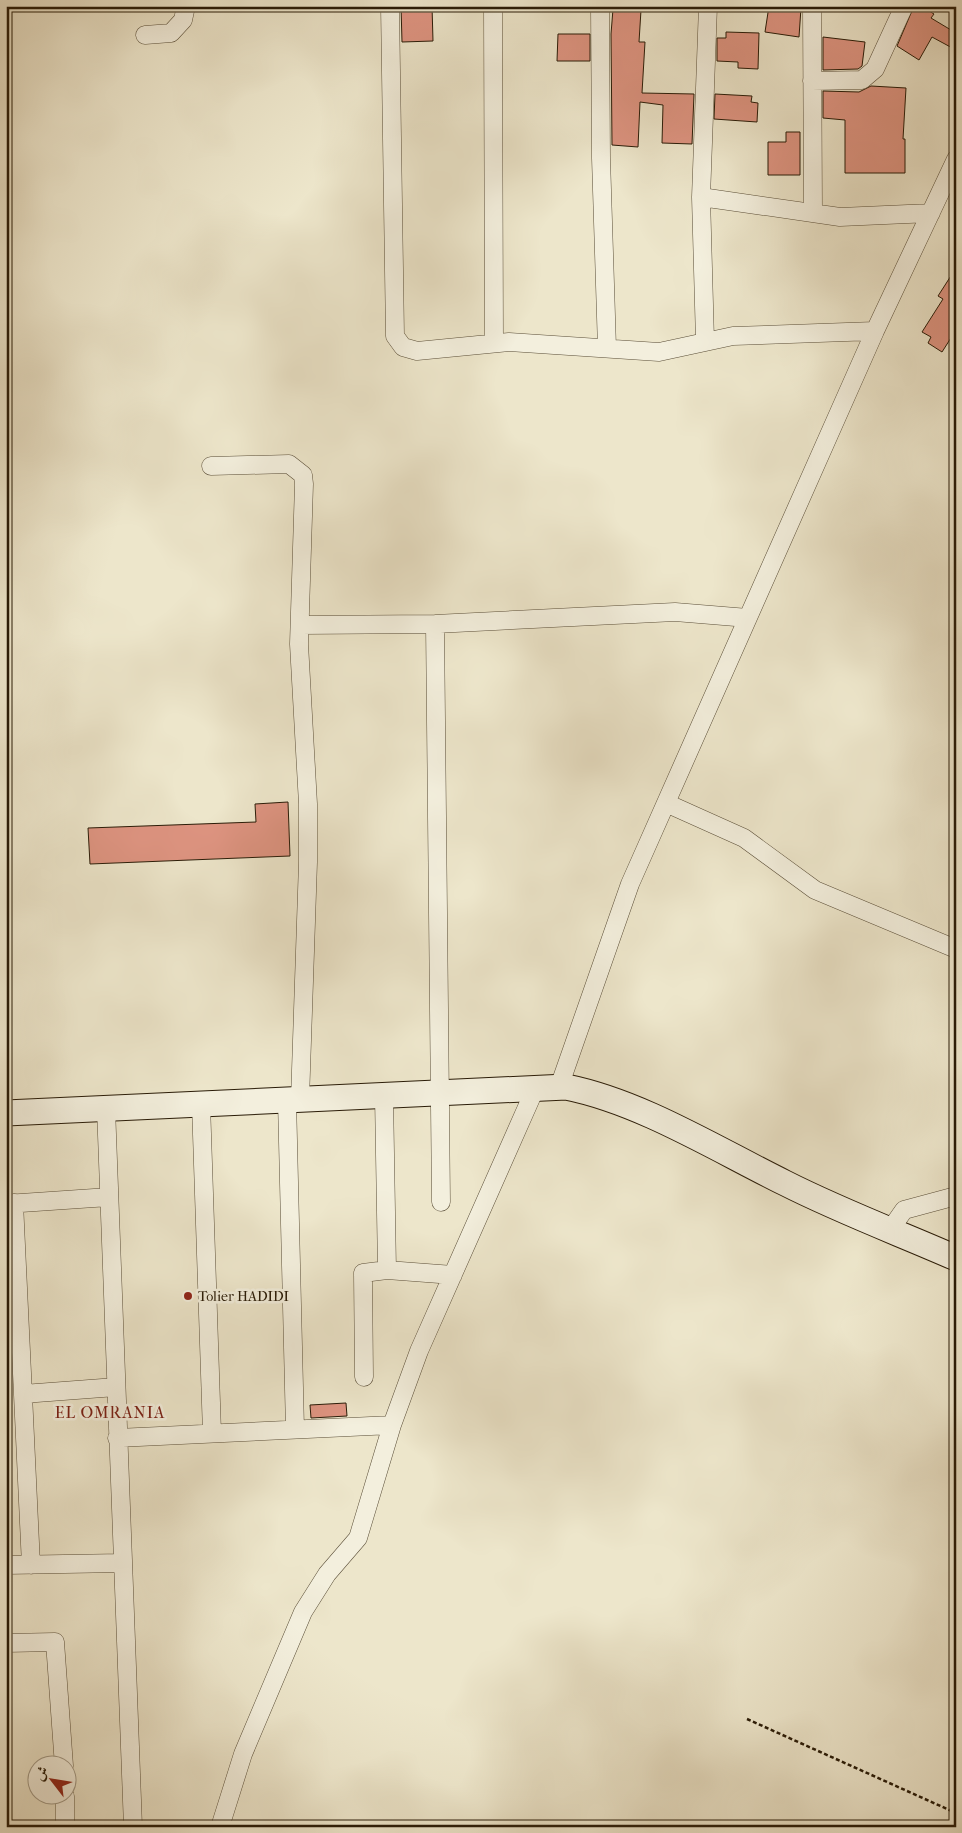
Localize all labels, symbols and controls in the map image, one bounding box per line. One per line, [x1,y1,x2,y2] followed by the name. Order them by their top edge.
[198,1288,290,1305] place label: Tolier HADIDI
[182,1290,194,1302] marker: Tolier HADIDI
[55,1403,165,1422] district label: EL OMRANIA
[28,1756,78,1806] north arrow
[30,1763,52,1784] text: ش

